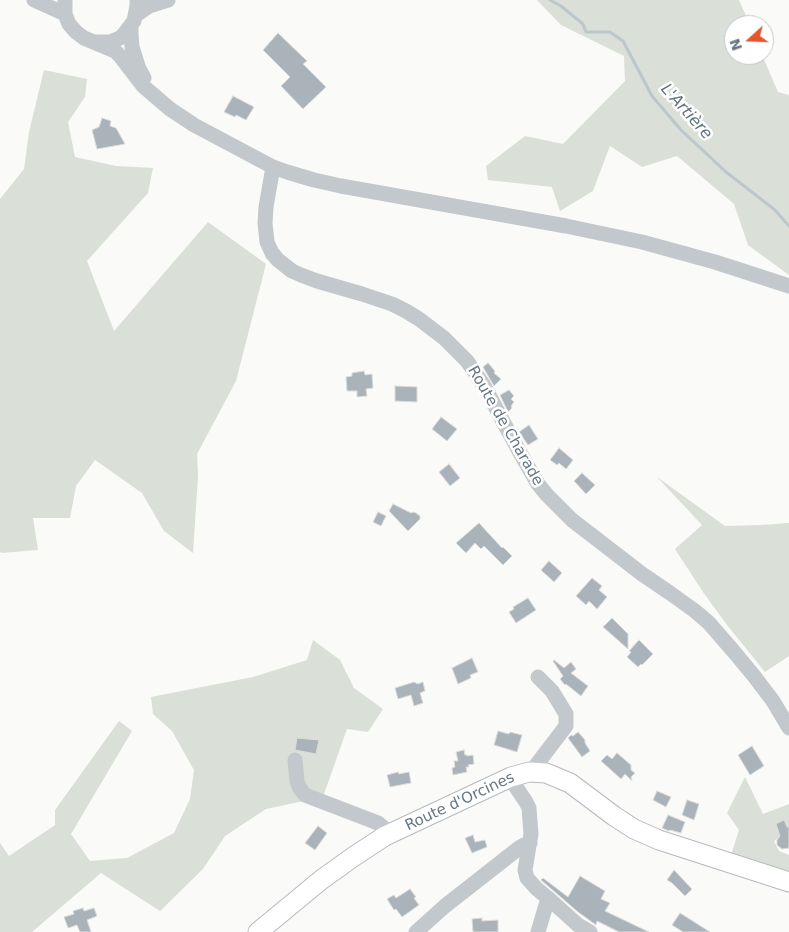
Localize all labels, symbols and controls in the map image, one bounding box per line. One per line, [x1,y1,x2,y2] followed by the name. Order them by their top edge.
[724,15,774,65] north arrow
[726,37,745,53] text: N
[656,80,716,144] water label: L'Artière
[463,363,547,489] street label: Route de Charade
[402,769,518,835] street label: Route d'Orcines

